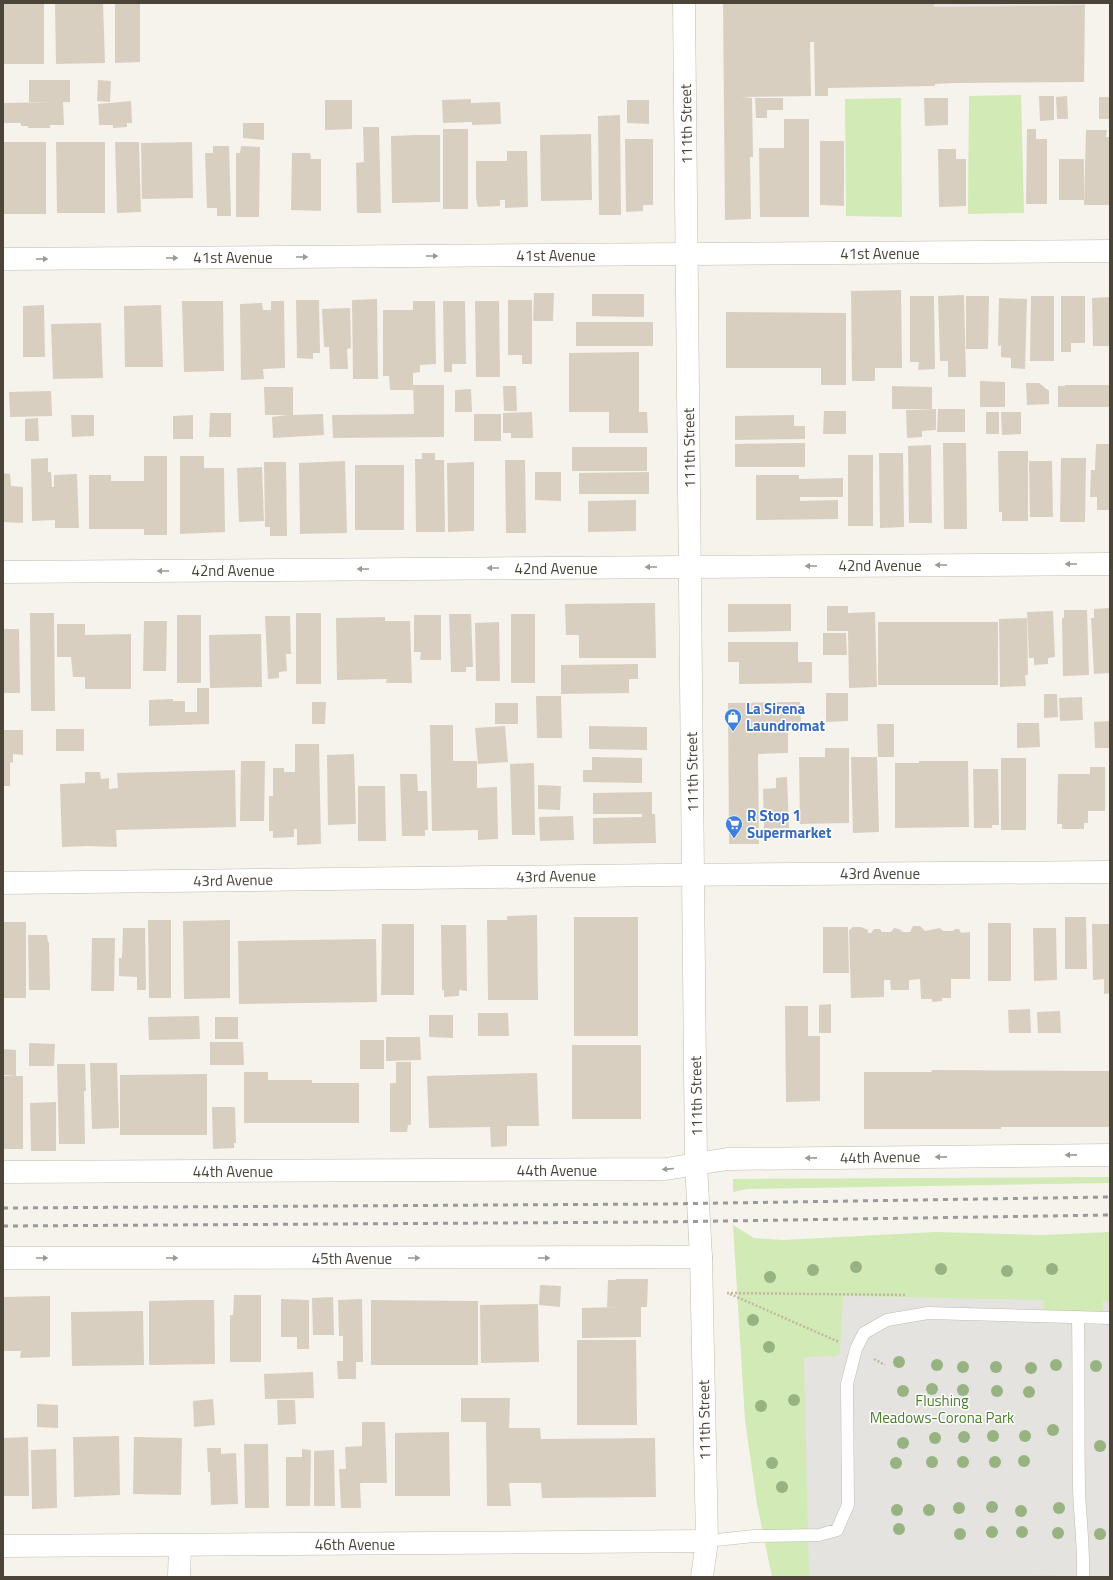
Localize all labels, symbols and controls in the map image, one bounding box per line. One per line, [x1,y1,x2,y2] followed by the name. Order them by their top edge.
[674,83,698,164] street label: 111th Street
[840,242,920,265] street label: 41st Avenue
[516,244,596,267] street label: 41st Avenue
[193,246,273,269] street label: 41st Avenue
[426,253,439,259] one-way arrow
[296,254,309,260] one-way arrow
[166,255,179,261] one-way arrow
[36,256,49,262] one-way arrow
[677,407,701,488] street label: 111th Street
[838,554,922,577] street label: 42nd Avenue
[514,557,598,580] street label: 42nd Avenue
[191,559,275,582] street label: 42nd Avenue
[1064,561,1077,567] one-way arrow
[934,562,947,568] one-way arrow
[804,563,817,569] one-way arrow
[644,564,657,570] one-way arrow
[486,565,499,571] one-way arrow
[356,566,369,572] one-way arrow
[156,568,169,574] one-way arrow
[746,697,825,737] place label: La Sirena Laundromat
[723,707,743,732] shop icon: La Sirena Laundromat
[680,731,704,812] street label: 111th Street
[747,804,832,844] place label: R Stop 1 Supermarket
[724,814,744,839] supermarket icon: R Stop 1 Supermarket
[840,862,920,885] street label: 43rd Avenue
[516,864,596,888] street label: 43rd Avenue
[193,868,273,892] street label: 43rd Avenue
[684,1055,708,1136] street label: 111th Street
[840,1145,920,1169] street label: 44th Avenue
[1064,1152,1077,1158] one-way arrow
[934,1154,947,1160] one-way arrow
[804,1155,817,1161] one-way arrow
[517,1159,597,1182] street label: 44th Avenue
[193,1160,273,1183] street label: 44th Avenue
[662,1165,674,1172] one-way arrow
[312,1247,392,1270] street label: 45th Avenue
[36,1255,49,1261] one-way arrow
[166,1255,179,1261] one-way arrow
[408,1255,421,1261] one-way arrow
[538,1255,551,1261] one-way arrow
[692,1379,716,1460] street label: 111th Street
[870,1389,1014,1429] park label: Flushing Meadows-Corona Park
[315,1533,395,1556] street label: 46th Avenue

